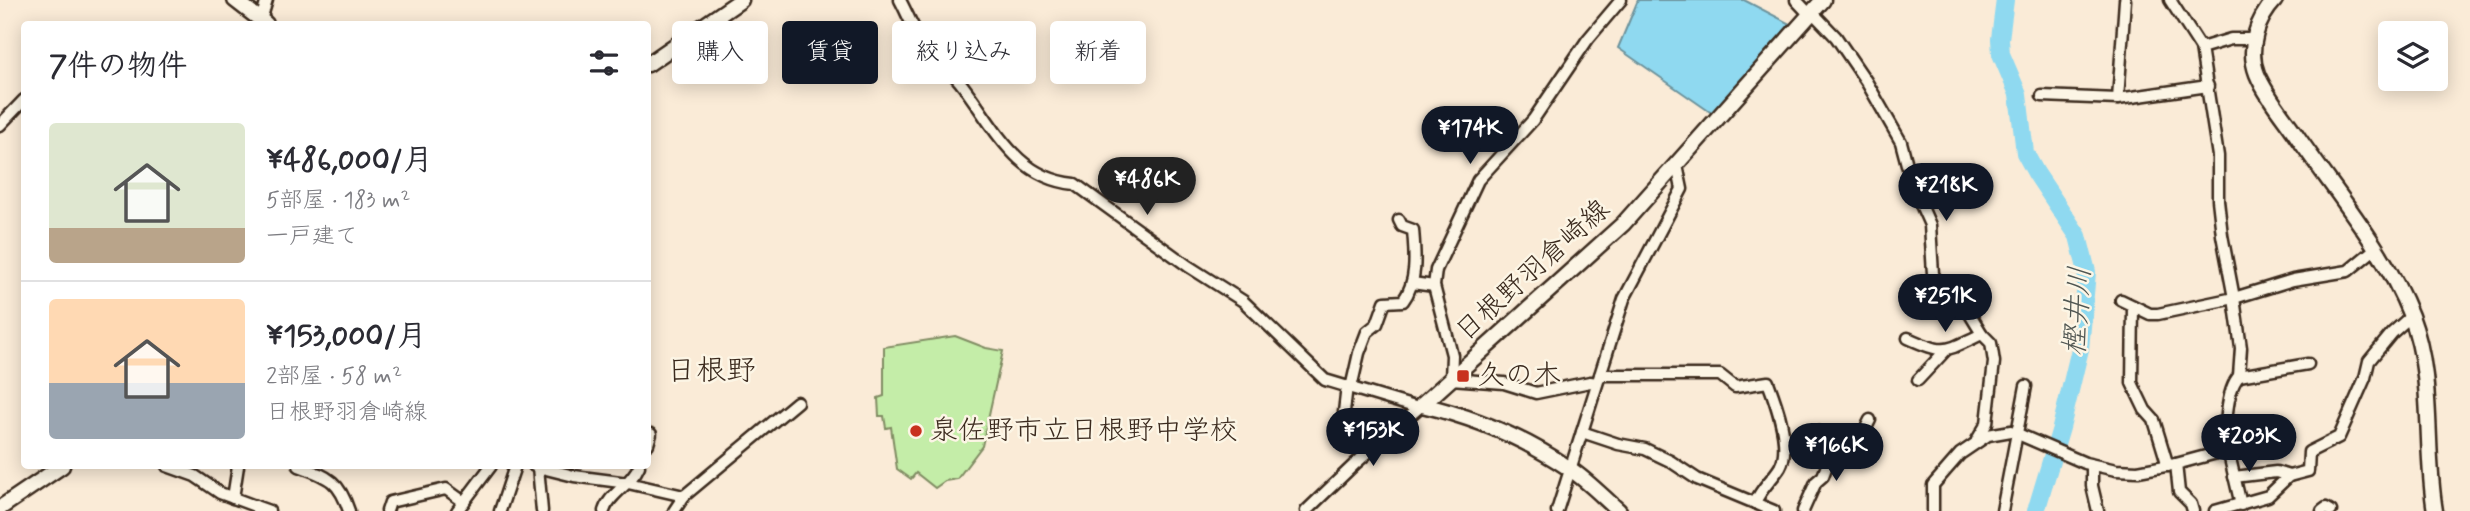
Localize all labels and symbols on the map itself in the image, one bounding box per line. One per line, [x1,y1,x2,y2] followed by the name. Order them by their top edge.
[1421,106,1519,166] pin: ¥174K
[1098,158,1196,217] pin: ¥486K
[1897,164,1995,223] pin: ¥218K
[1448,192,1618,350] street label: 日根野羽倉崎線
[2055,265,2101,357] water label: 樫井川
[1896,274,1994,334] pin: ¥251K
[666,352,756,391] district label: 日根野
[1477,358,1561,395] place label: 久の木
[1455,368,1471,384] marker: 久の木
[1324,408,1422,468] pin: ¥153K
[930,413,1238,450] place label: 泉佐野市立日根野中学校
[2200,414,2298,474] pin: ¥203K
[908,423,924,439] marker: 泉佐野市立日根野中学校
[1787,424,1885,483] pin: ¥166K

